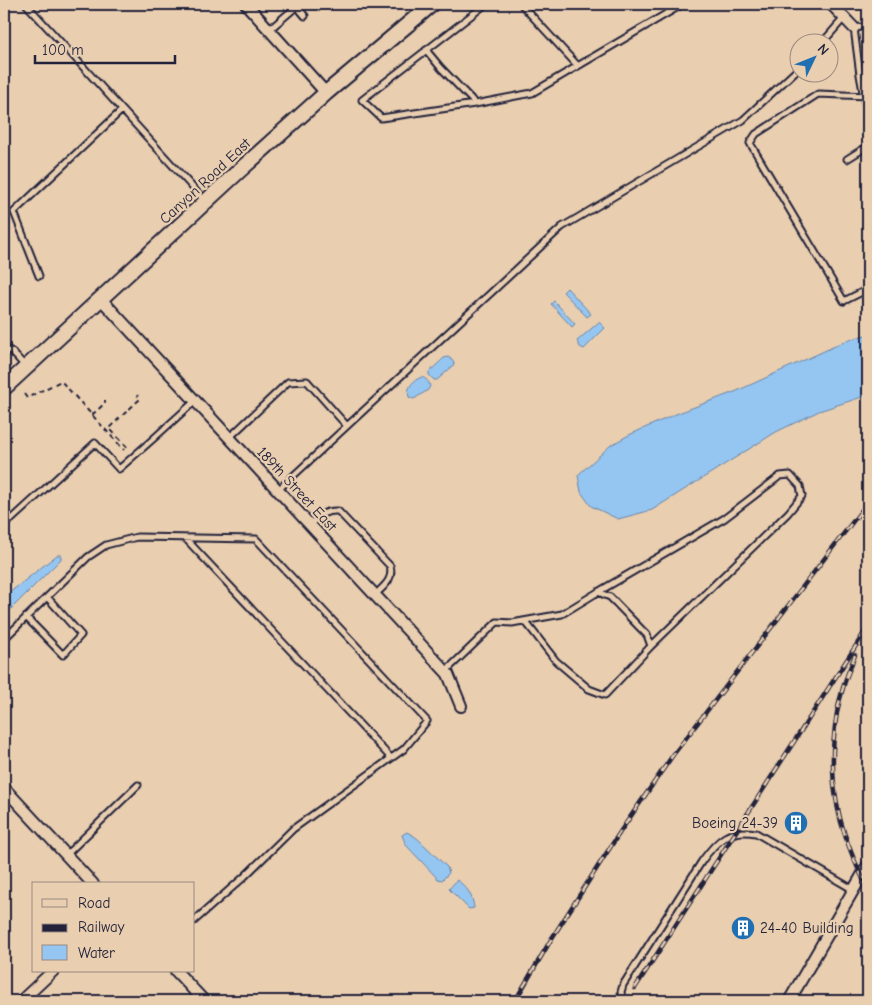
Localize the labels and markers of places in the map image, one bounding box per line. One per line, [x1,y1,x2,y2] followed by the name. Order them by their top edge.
[783,810,809,836] building icon: Boeing 24-39
[692,814,778,832] place label: Boeing 24-39
[730,915,756,941] building icon: 24-40 Building
[760,919,854,937] place label: 24-40 Building

